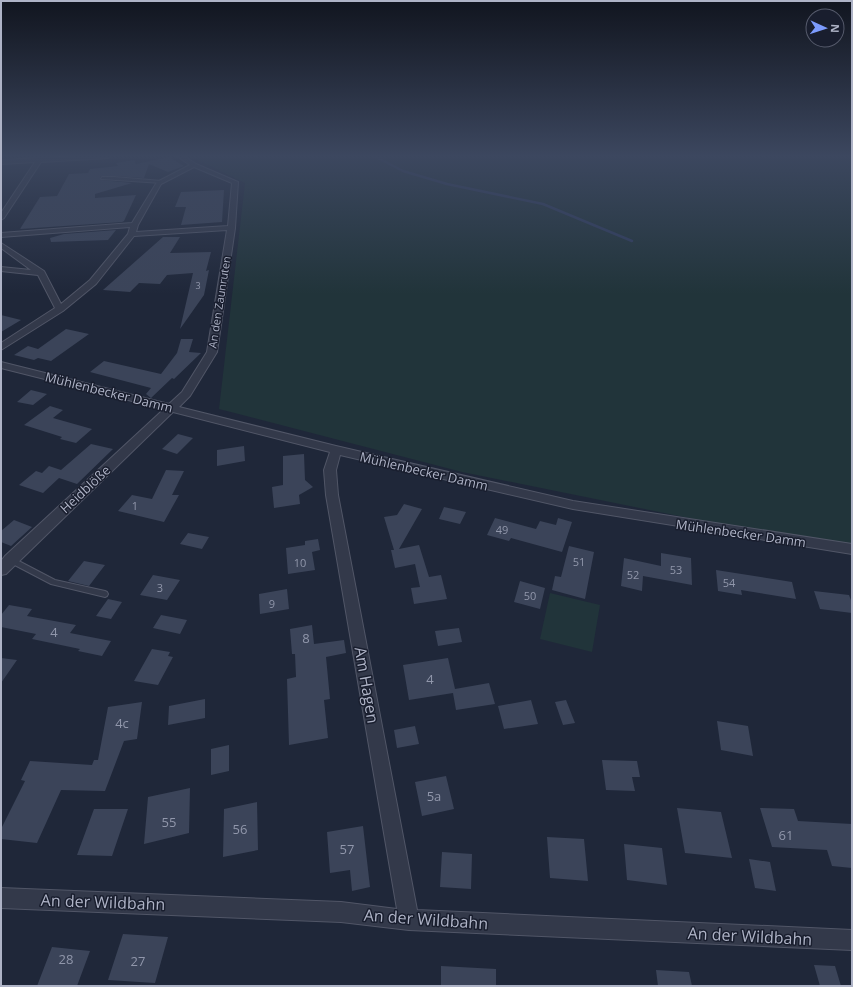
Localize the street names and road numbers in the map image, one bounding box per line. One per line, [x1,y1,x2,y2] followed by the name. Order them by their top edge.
[204,255,234,349] street label: An den Zaunruten
[43,367,175,417] street label: Mühlenbecker Damm
[358,447,490,495] street label: Mühlenbecker Damm
[56,461,114,517] street label: Heidblöße
[675,515,807,551] street label: Mühlenbecker Damm
[349,645,385,725] street label: Am Hagen
[40,889,166,915] street label: An der Wildbahn
[363,904,489,934] street label: An der Wildbahn
[687,922,813,950] street label: An der Wildbahn

